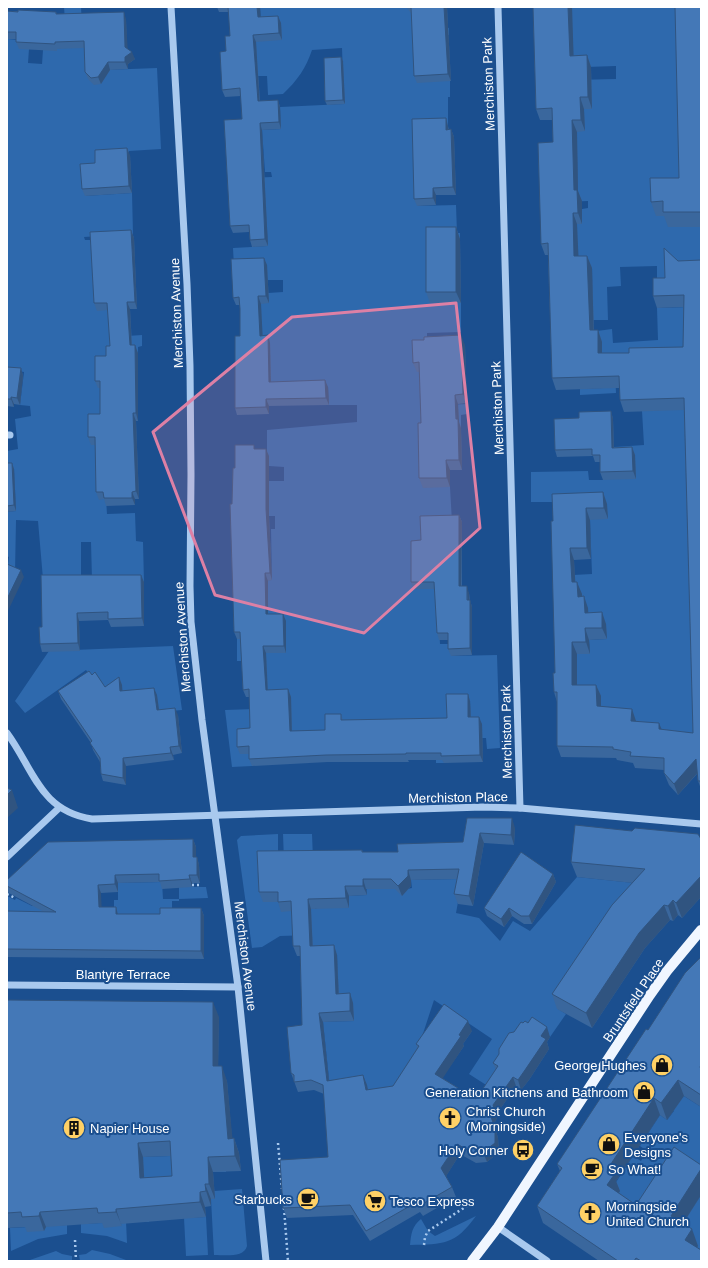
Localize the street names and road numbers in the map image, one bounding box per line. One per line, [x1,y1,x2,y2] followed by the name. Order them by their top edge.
[479,36,498,131] street label: Merchiston Park
[167,258,186,368] street label: Merchiston Avenue
[488,360,507,455] street label: Merchiston Park
[171,581,194,693] street label: Merchiston Avenue
[498,684,515,779] street label: Merchiston Park
[408,789,508,806] street label: Merchiston Place
[231,900,260,1012] street label: Merchiston Avenue
[600,956,667,1045] street label: Bruntsfield Place
[76,967,170,982] street label: Blantyre Terrace

